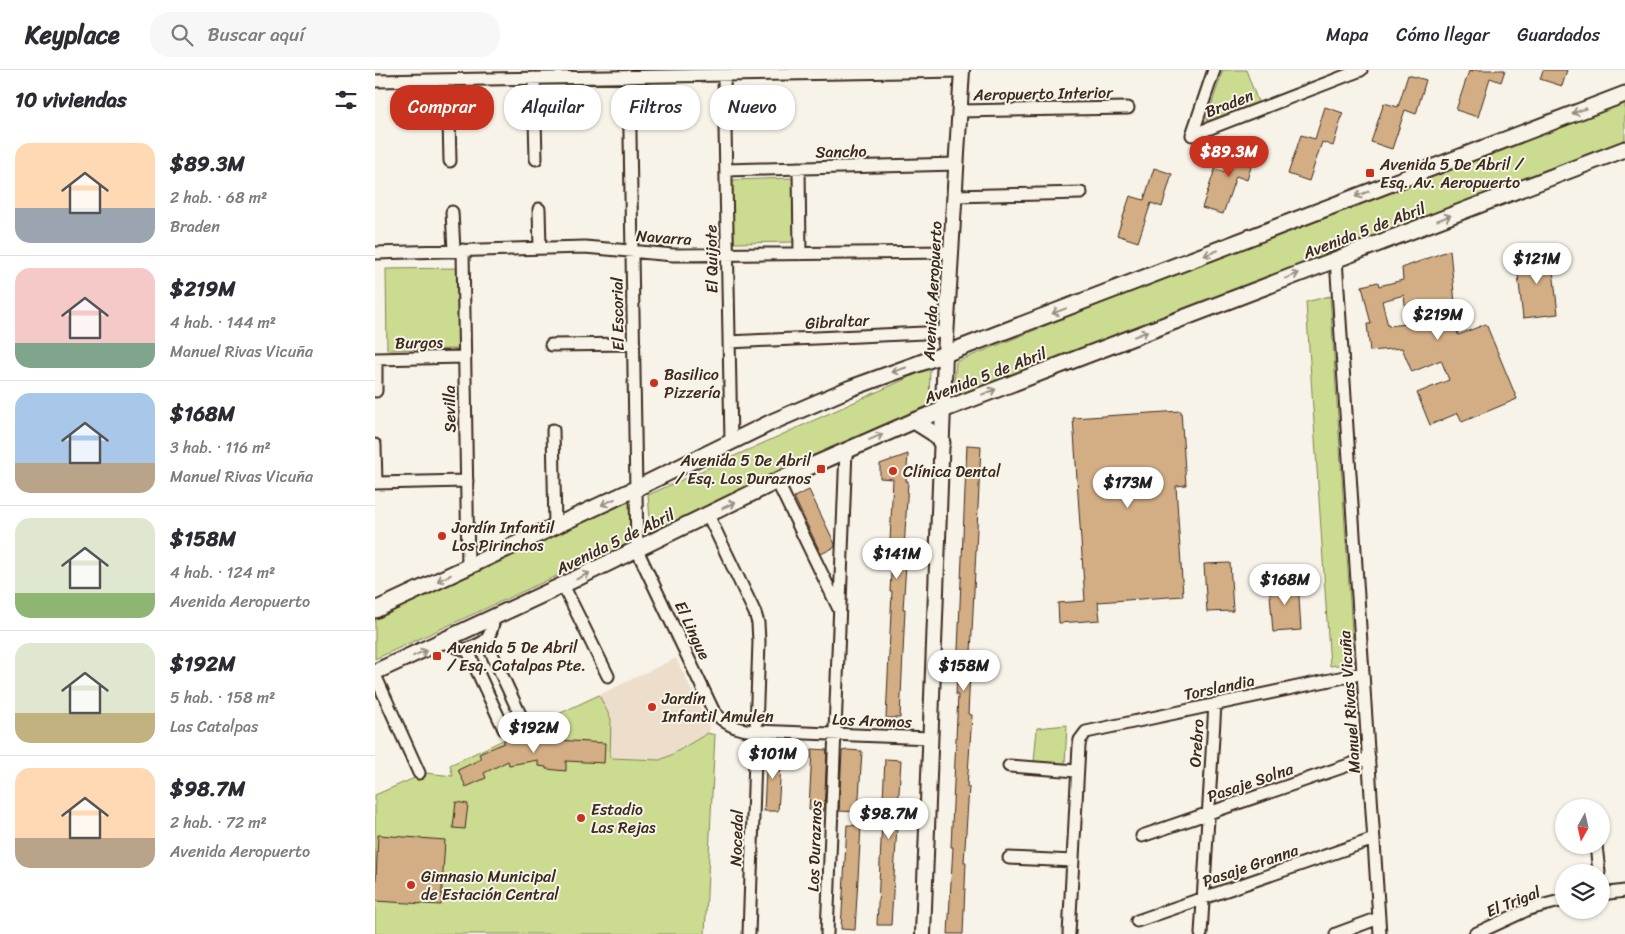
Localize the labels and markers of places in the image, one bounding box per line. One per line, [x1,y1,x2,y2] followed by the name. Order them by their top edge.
[1188,136,1270,178] pin: $89.3M
[1379,150,1525,197] place label: Avenida 5 De Abril / Esq. Av. Aeropuerto
[1364,167,1376,179] marker: Avenida 5 De Abril / Esq. Av. Aeropuerto
[1502,242,1572,285] pin: $121M
[1403,298,1473,341] pin: $219M
[664,360,721,407] place label: Basilico Pizzería
[648,377,660,389] marker: Basilico Pizzería
[675,446,812,493] place label: Avenida 5 De Abril / Esq. Los Duraznos
[903,457,1001,486] place label: Clínica Dental
[815,463,827,475] marker: Avenida 5 De Abril / Esq. Los Duraznos
[887,465,899,477] marker: Clínica Dental
[1093,466,1163,509] pin: $173M
[451,513,555,560] place label: Jardín Infantil Los Pirinchos
[436,530,448,542] marker: Jardín Infantil Los Pirinchos
[862,538,932,580] pin: $141M
[1250,564,1320,606] pin: $168M
[446,633,586,680] place label: Avenida 5 De Abril / Esq. Catalpas Pte.
[431,650,443,662] marker: Avenida 5 De Abril / Esq. Catalpas Pte.
[929,650,999,692] pin: $158M
[661,684,774,731] place label: Jardín Infantil Amulen
[646,701,658,713] marker: Jardín Infantil Amulen
[499,712,569,754] pin: $192M
[738,738,808,780] pin: $101M
[591,795,656,842] place label: Estadio Las Rejas
[848,798,930,840] pin: $98.7M
[575,812,587,824] marker: Estadio Las Rejas
[421,862,559,909] place label: Gimnasio Municipal de Estación Central
[405,879,417,891] marker: Gimnasio Municipal de Estación Central

